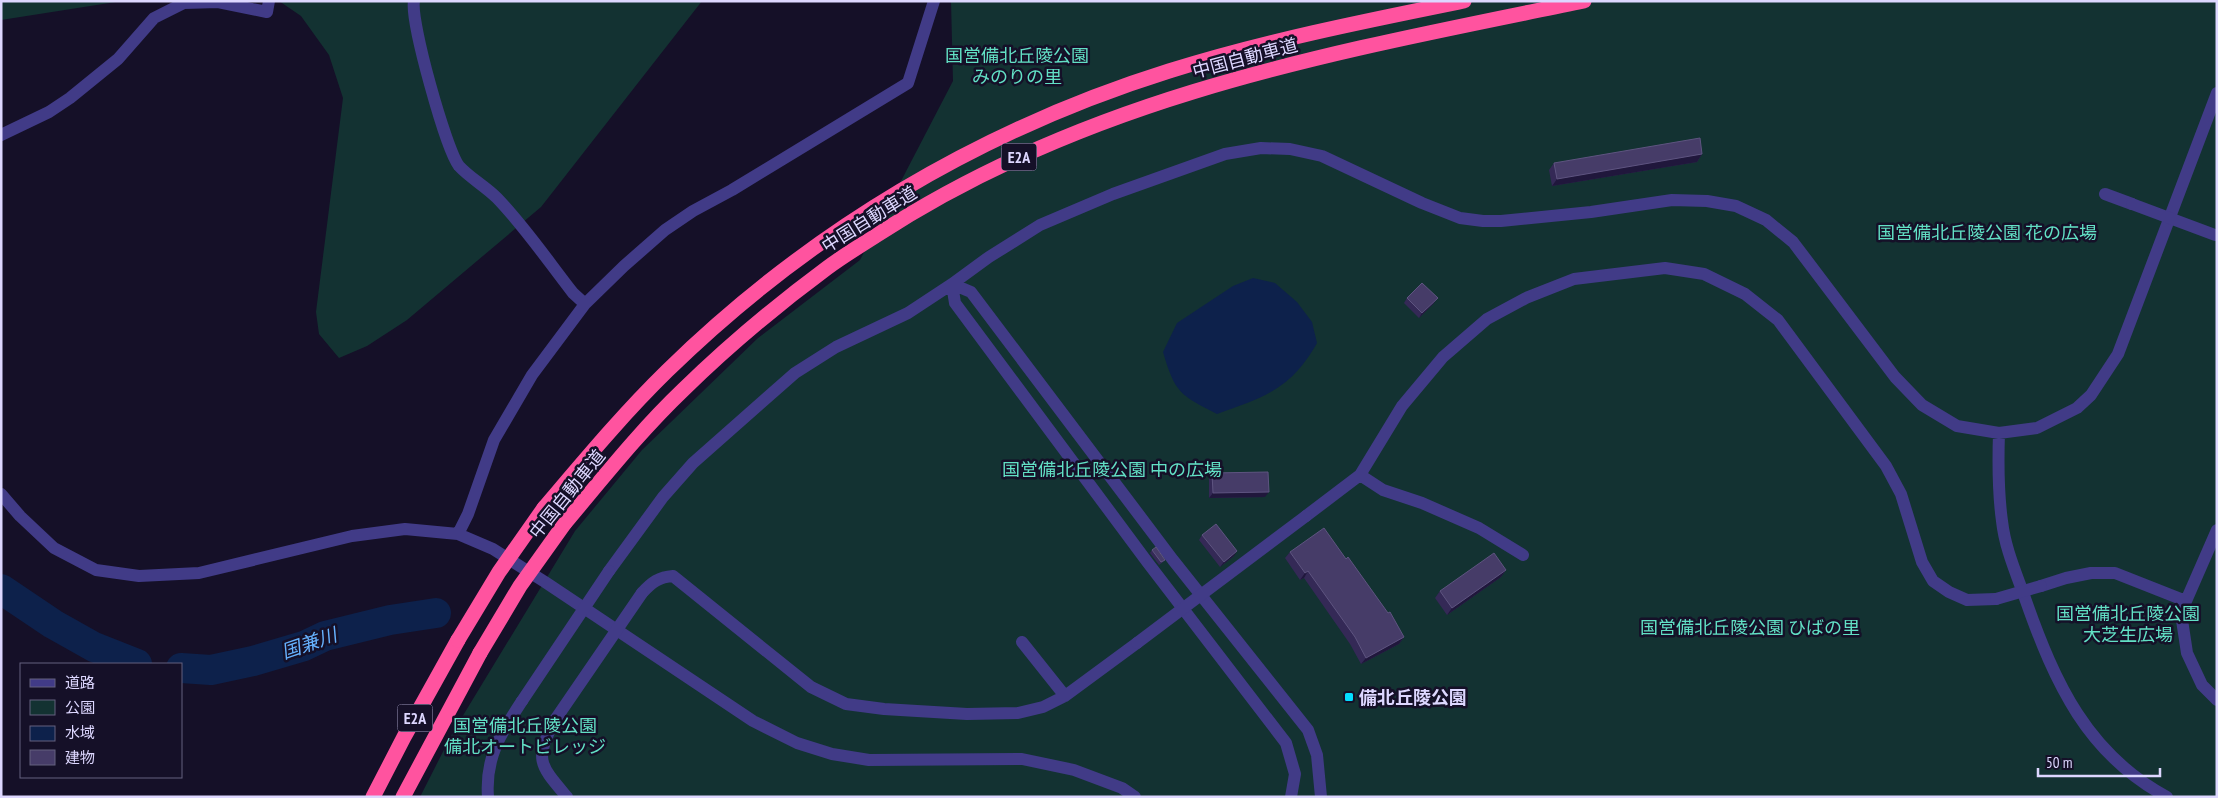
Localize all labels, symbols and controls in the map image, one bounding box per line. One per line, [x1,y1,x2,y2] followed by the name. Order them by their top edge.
[1190,33,1300,83] street label: 中国自動車道
[945,44,1089,88] park label: 国営備北丘陵公園 みのりの里
[1002,144,1036,170] road number: E2A
[817,181,921,257] street label: 中国自動車道
[1877,221,2097,244] park label: 国営備北丘陵公園 花の広場
[524,445,610,543] street label: 中国自動車道
[1002,458,1222,481] park label: 国営備北丘陵公園 中の広場
[2056,602,2200,646] park label: 国営備北丘陵公園 大芝生広場
[1640,616,1860,639] park label: 国営備北丘陵公園 ひばの里
[278,622,342,664] water label: 国兼川
[20,663,182,778] legend
[65,673,95,692] text: 道路
[1359,686,1467,709] place label: 備北丘陵公園
[1343,691,1355,703] marker: 備北丘陵公園
[65,698,95,717] text: 公園
[398,704,432,731] road number: E2A
[444,714,606,758] park label: 国営備北丘陵公園 備北オートビレッジ
[65,723,95,742] text: 水域
[2038,746,2160,778] scale bar
[65,748,95,767] text: 建物
[2046,753,2072,772] text: 50 m

